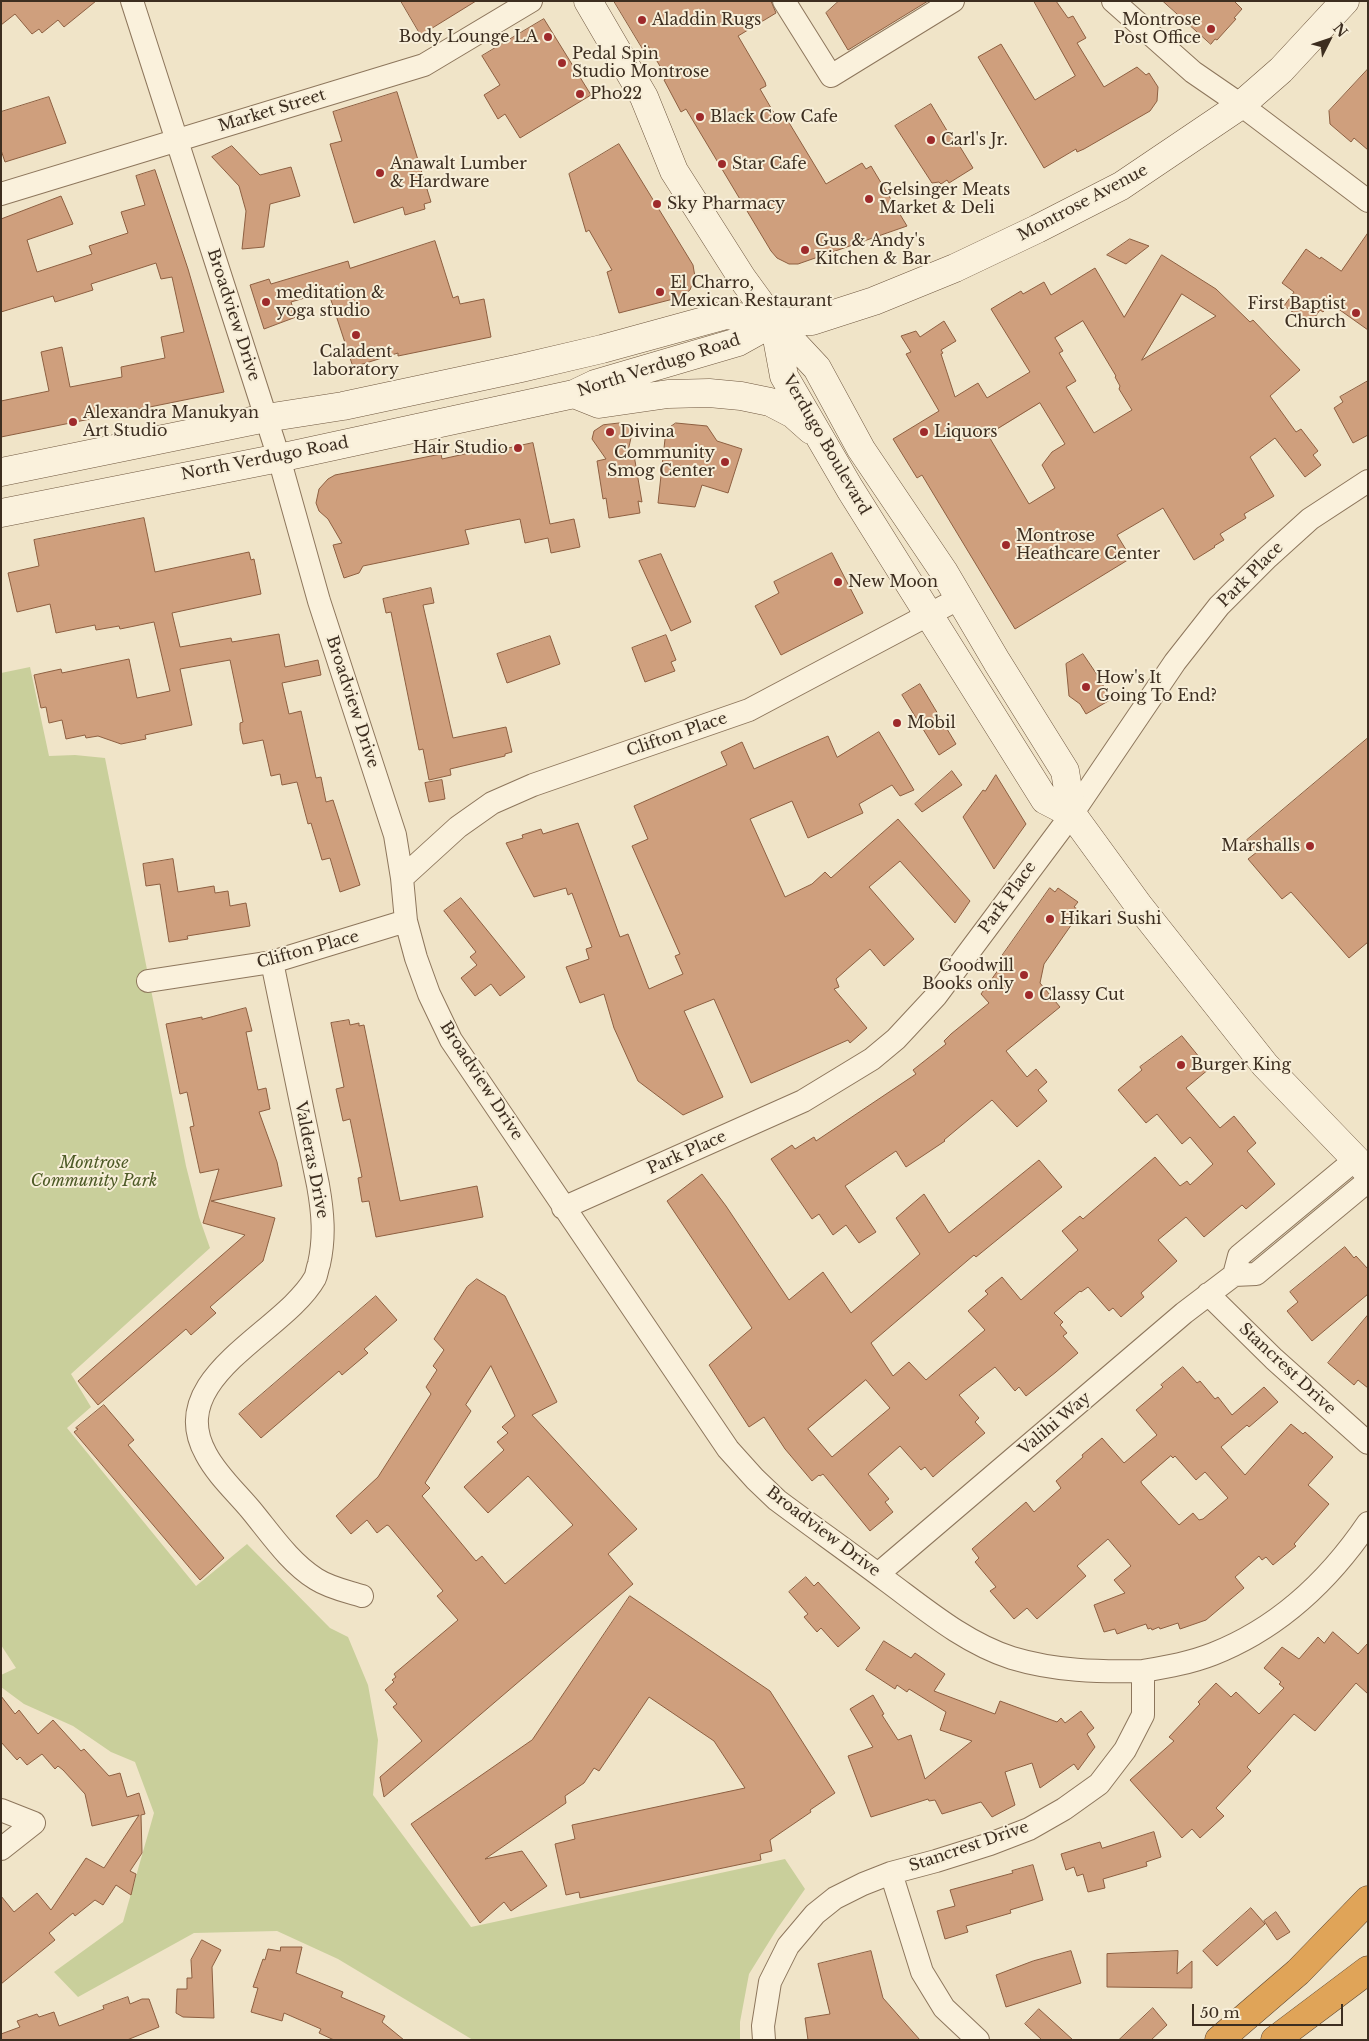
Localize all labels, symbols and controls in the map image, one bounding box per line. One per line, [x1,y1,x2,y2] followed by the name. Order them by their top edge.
[652,10,761,30] place label: Aladdin Rugs
[1114,10,1201,48] place label: Montrose Post Office
[636,14,648,26] marker: Aladdin Rugs
[1304,15,1354,65] north arrow
[1329,19,1351,41] text: N
[1205,23,1217,35] marker: Montrose Post Office
[399,27,538,47] place label: Body Lounge LA
[542,31,554,43] marker: Body Lounge LA
[572,44,709,82] place label: Pedal Spin Studio Montrose
[556,57,568,69] marker: Pedal Spin Studio Montrose
[590,84,642,104] place label: Pho22
[216,86,328,136] street label: Market Street
[574,88,586,100] marker: Pho22
[710,107,838,127] place label: Black Cow Cafe
[694,111,706,123] marker: Black Cow Cafe
[941,130,1008,150] place label: Carl's Jr.
[925,134,937,146] marker: Carl's Jr.
[390,154,527,192] place label: Anawalt Lumber & Hardware
[732,154,807,174] place label: Star Cafe
[716,158,728,170] marker: Star Cafe
[1015,161,1151,245] street label: Montrose Avenue
[374,167,386,179] marker: Anawalt Lumber & Hardware
[879,180,1010,218] place label: Gelsinger Meats Market & Deli
[863,193,875,205] marker: Gelsinger Meats Market & Deli
[667,194,785,214] place label: Sky Pharmacy
[651,198,663,210] marker: Sky Pharmacy
[815,231,931,269] place label: Gus & Andy's Kitchen & Bar
[799,244,811,256] marker: Gus & Andy's Kitchen & Bar
[203,246,263,384] street label: Broadview Drive
[670,273,832,311] place label: El Charro, Mexican Restaurant
[276,283,385,321] place label: meditation & yoga studio
[654,286,666,298] marker: El Charro, Mexican Restaurant
[1247,294,1346,332] place label: First Baptist Church
[260,296,272,308] marker: meditation & yoga studio
[1350,307,1362,319] marker: First Baptist Church
[350,329,362,341] marker: Caladent laboratory
[575,331,743,401] street label: North Verdugo Road
[313,342,399,380] place label: Caladent laboratory
[778,372,874,518] street label: Verdugo Boulevard
[83,403,259,441] place label: Alexandra Manukyan Art Studio
[67,416,79,428] marker: Alexandra Manukyan Art Studio
[620,422,675,442] place label: Divina
[934,422,998,442] place label: Liquors
[604,426,616,438] marker: Divina
[918,426,930,438] marker: Liquors
[180,433,350,485] street label: North Verdugo Road
[413,438,508,458] place label: Hair Studio
[512,442,524,454] marker: Hair Studio
[607,443,715,481] place label: Community Smog Center
[719,456,731,468] marker: Community Smog Center
[1016,526,1160,564] place label: Montrose Heathcare Center
[1214,538,1288,612] street label: Park Place
[1000,539,1012,551] marker: Montrose Heathcare Center
[848,572,938,592] place label: New Moon
[832,576,844,588] marker: New Moon
[322,633,382,771] street label: Broadview Drive
[1096,668,1217,706] place label: How's It Going To End?
[1080,681,1092,693] marker: How's It Going To End?
[624,709,730,761] street label: Clifton Place
[907,713,956,733] place label: Mobil
[891,717,903,729] marker: Mobil
[1221,836,1300,856] place label: Marshalls
[1304,840,1316,852] marker: Marshalls
[975,858,1041,938] street label: Park Place
[1060,909,1161,929] place label: Hikari Sushi
[1044,913,1056,925] marker: Hikari Sushi
[255,927,361,973] street label: Clifton Place
[922,956,1014,994] place label: Goodwill Books only
[1018,969,1030,981] marker: Goodwill Books only
[1039,985,1125,1005] place label: Classy Cut
[1023,989,1035,1001] marker: Classy Cut
[435,1018,527,1144] street label: Broadview Drive
[1191,1055,1291,1075] place label: Burger King
[1175,1059,1187,1071] marker: Burger King
[290,1100,332,1220] street label: Valderas Drive
[644,1127,730,1179] street label: Park Place
[31,1153,157,1191] park label: Montrose Community Park
[1235,1319,1339,1419] street label: Stancrest Drive
[1015,1388,1095,1460] street label: Valihi Way
[762,1483,884,1581] street label: Broadview Drive
[907,1818,1031,1876] street label: Stancrest Drive
[1194,1994,1345,2026] scale bar
[1200,2003,1240,2022] text: 50 m

